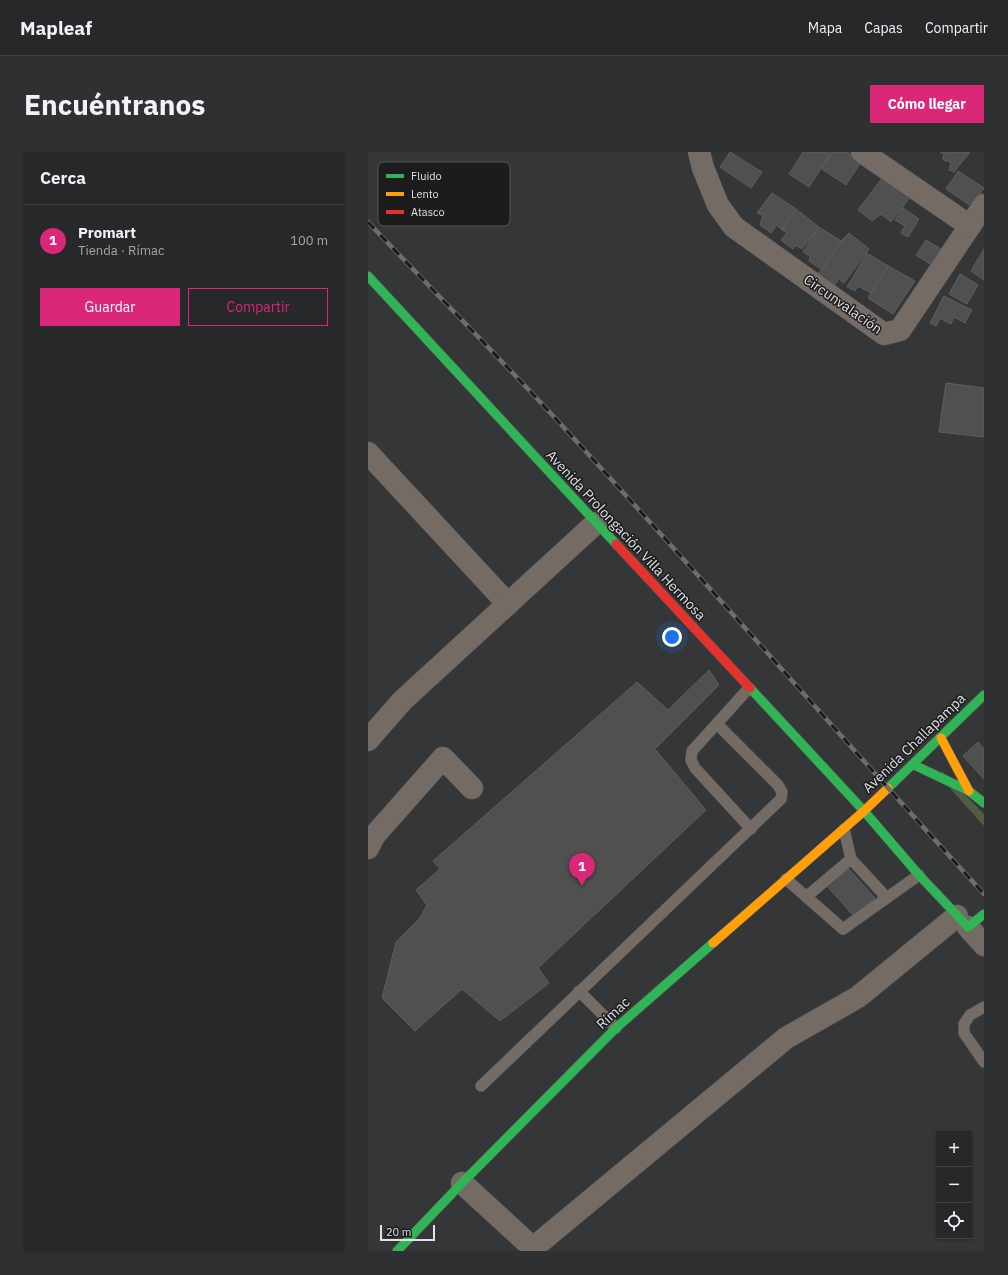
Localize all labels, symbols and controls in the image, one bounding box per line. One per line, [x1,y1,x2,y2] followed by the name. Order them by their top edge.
[20,16,92,40] text: Mapleaf
[808,19,842,37] text: Mapa
[864,19,903,37] text: Capas
[925,19,988,37] text: Compartir
[870,85,984,123] button: Cómo llegar
[24,86,205,123] text: Encuéntranos
[378,162,510,226] legend
[40,167,86,189] text: Cerca
[411,169,442,183] text: Fluido
[411,187,439,201] text: Lento
[411,205,445,219] text: Atasco
[78,223,136,242] text: Promart
[49,232,57,249] text: 1
[290,232,328,249] text: 100 m
[78,242,164,259] text: Tienda · Rímac
[800,270,886,338] street label: Circunvalación
[40,288,180,326] button: Guardar
[188,288,328,326] button: Compartir
[542,446,710,624] street label: Avenida Prolongación Villa Hermosa
[662,627,682,647] your location
[859,689,970,797] street label: Avenida Challapampa
[569,853,595,886] pin: 1
[593,993,633,1033] street label: Rímac
[936,1131,972,1239] map controls
[936,1131,972,1167] button: +
[936,1167,972,1203] button: −
[936,1203,972,1239] button: locate
[380,1223,435,1242] scale bar
[386,1225,411,1239] text: 20 m

